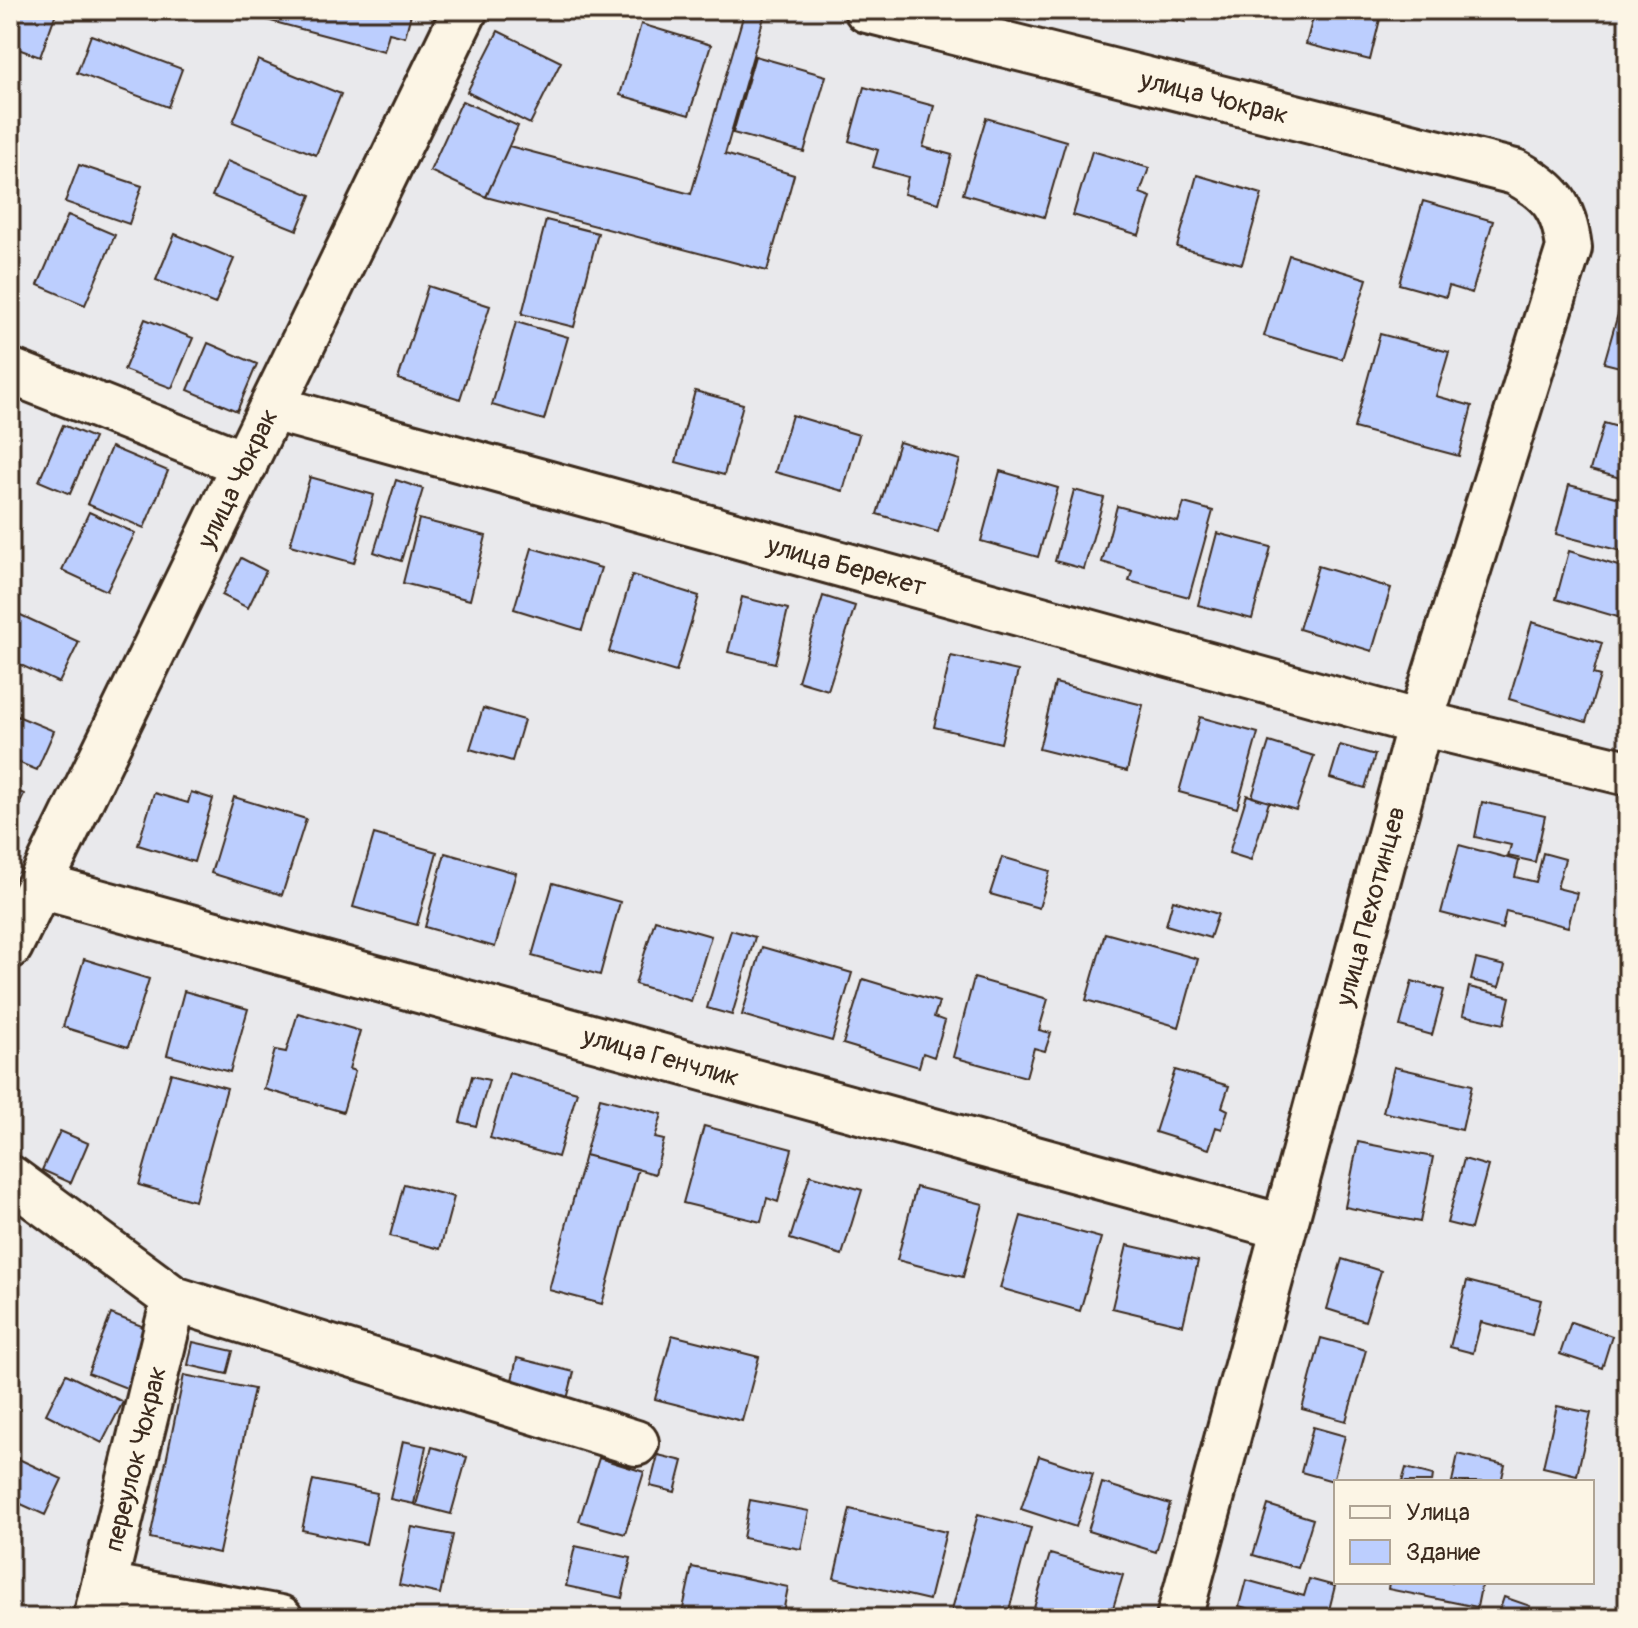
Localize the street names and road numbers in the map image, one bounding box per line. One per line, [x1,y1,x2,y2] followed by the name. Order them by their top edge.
[1136,64,1291,132] street label: улица Чокрак
[190,404,286,555] street label: улица Чокрак
[763,529,929,604] street label: улица Берекет
[1329,803,1413,1010] street label: улица Пехотинцев
[578,1020,742,1094] street label: улица Генчлик
[98,1363,174,1555] street label: переулок Чокрак

